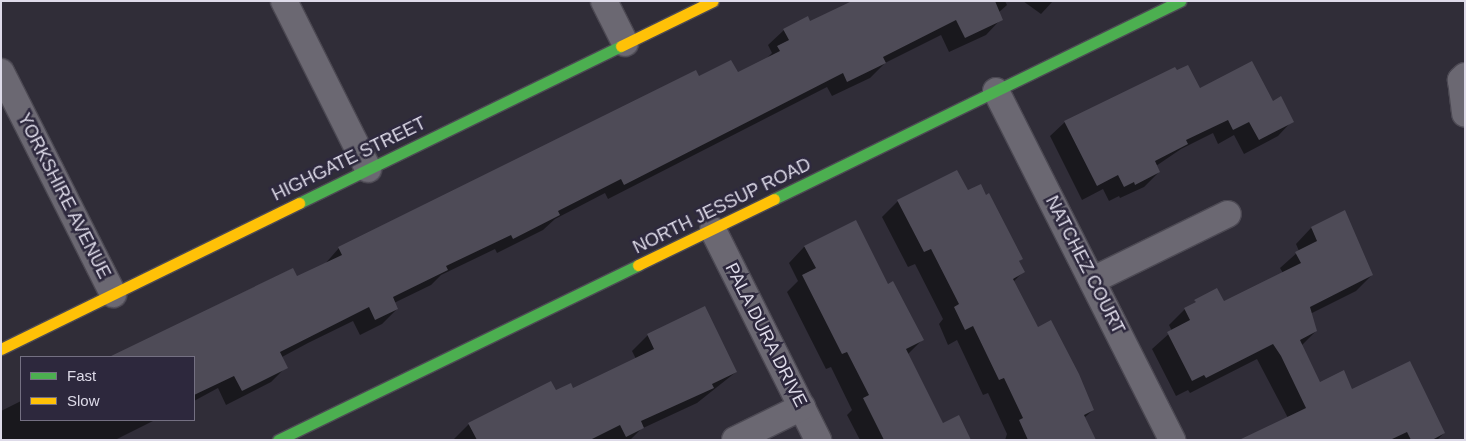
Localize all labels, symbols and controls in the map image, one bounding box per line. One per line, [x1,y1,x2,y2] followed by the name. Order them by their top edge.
[13,109,115,283] street label: YORKSHIRE AVENUE
[268,112,430,206] street label: HIGHGATE STREET
[629,153,815,259] street label: NORTH JESSUP ROAD
[1041,192,1129,338] street label: NATCHEZ COURT
[720,259,812,411] street label: PALA DURA DRIVE
[20,356,195,421] legend
[67,367,96,384] text: Fast
[67,392,100,409] text: Slow

